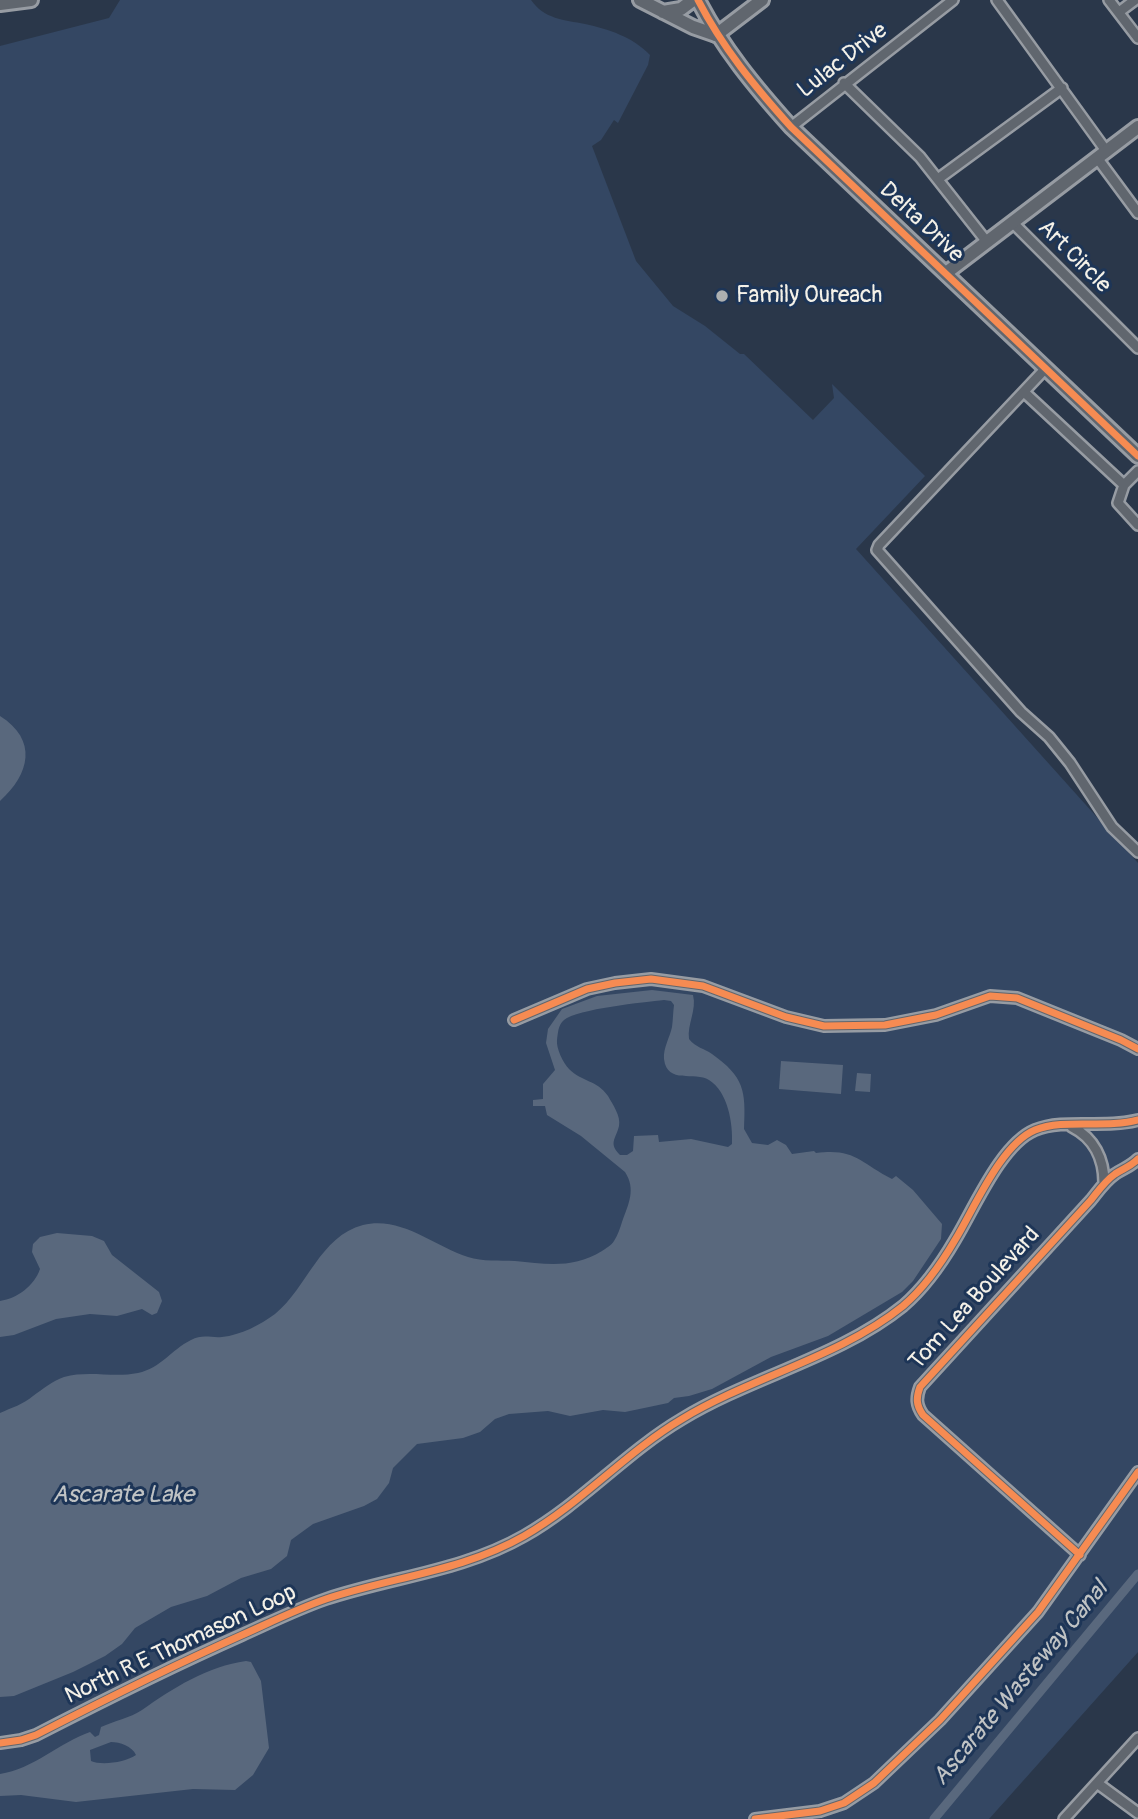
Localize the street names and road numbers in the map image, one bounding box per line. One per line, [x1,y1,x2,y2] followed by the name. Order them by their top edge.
[793,17,893,105] street label: Lulac Drive
[873,177,969,269] street label: Delta Drive
[1032,215,1116,299] street label: Art Circle
[904,1222,1046,1376] street label: Tom Lea Boulevard
[61,1579,301,1711] street label: North R E Thomason Loop

